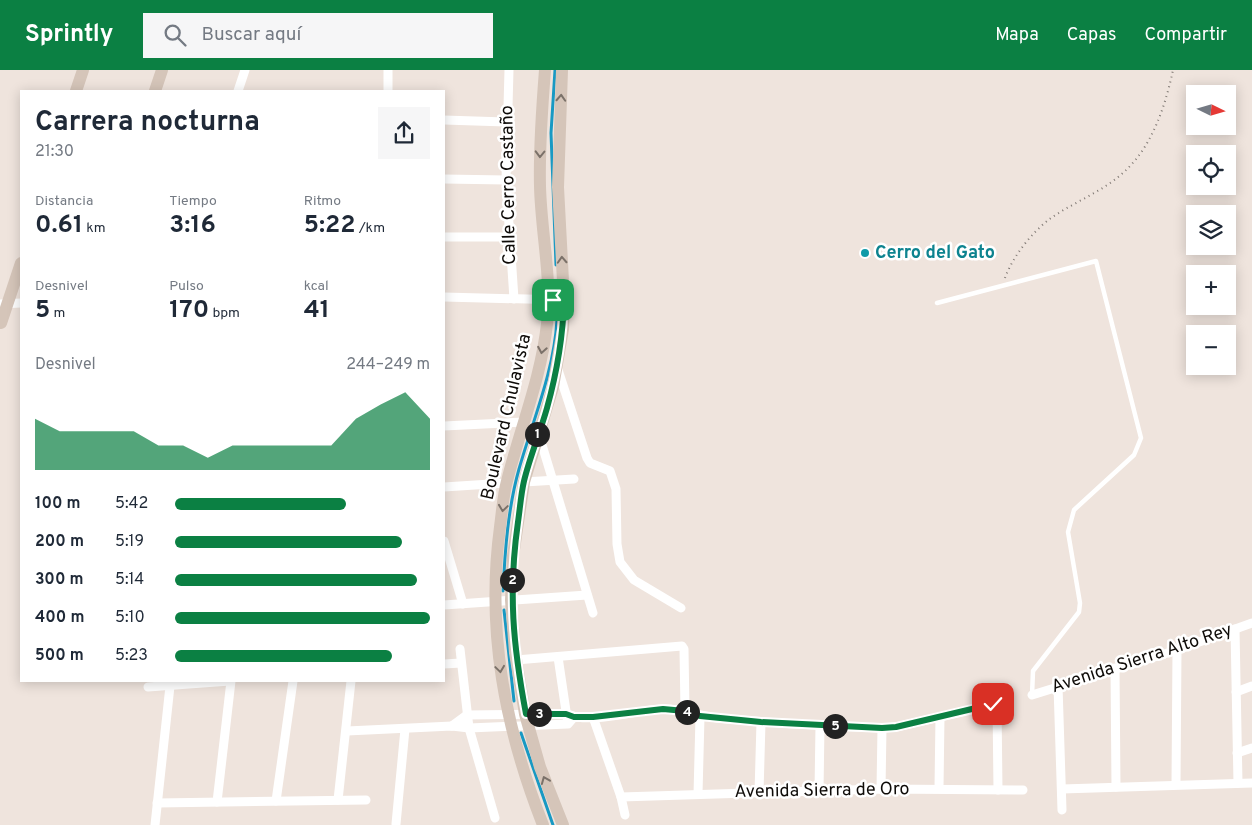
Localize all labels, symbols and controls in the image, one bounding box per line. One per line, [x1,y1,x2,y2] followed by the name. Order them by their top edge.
[143,13,493,58] search box
[25,20,113,50] text: Sprintly
[161,21,189,49] icon: search
[201,23,301,47] text: Buscar aquí
[995,24,1039,47] text: Mapa
[1067,24,1116,47] text: Capas
[1144,24,1227,47] text: Compartir
[1186,85,1236,135] north arrow
[1186,85,1236,375] map controls
[555,93,566,101] one-way arrow
[35,105,260,141] text: Carrera nocturna
[496,105,522,265] street label: Calle Cerro Castaño
[378,107,430,159] button: share
[35,142,74,162] text: 21:30
[1186,145,1236,195] button: locate
[535,150,545,158] one-way arrow
[35,193,93,210] text: Distancia
[169,193,217,210] text: Tiempo
[304,193,341,210] text: Ritmo
[1186,205,1236,255] button: layers
[35,210,83,242] text: 0.61
[169,210,216,242] text: 3:16
[304,210,356,242] text: 5:22
[83,220,106,237] text: km
[356,220,385,237] text: /km
[875,242,995,265] place label: Cerro del Gato
[859,247,871,259] marker: Cerro del Gato
[557,256,568,264] one-way arrow
[1186,265,1236,315] button: +
[35,278,88,295] text: Desnivel
[169,278,204,295] text: Pulso
[304,278,329,295] text: kcal
[532,279,574,321] pin
[539,286,567,314] icon: arrive
[35,295,50,327] text: 5
[169,295,209,327] text: 170
[304,295,330,327] text: 41
[50,305,65,322] text: m
[209,305,240,322] text: bpm
[1186,325,1236,375] button: −
[477,332,537,502] street label: Boulevard Chulavista
[538,346,548,355] one-way arrow
[35,355,96,375] text: Desnivel
[346,355,430,375] text: 244–249 m
[524,422,550,446] pin: 1
[535,426,540,443] text: 1
[35,494,81,514] text: 100 m
[115,494,148,514] text: 5:42
[498,504,509,512] one-way arrow
[35,532,84,552] text: 200 m
[115,532,144,552] text: 5:19
[500,568,524,592] pin: 2
[35,570,83,590] text: 300 m
[115,570,144,590] text: 5:14
[508,572,517,589] text: 2
[35,608,84,628] text: 400 m
[115,608,145,628] text: 5:10
[1049,619,1235,699] street label: Avenida Sierra Alto Rey
[35,646,84,666] text: 500 m
[115,646,148,666] text: 5:23
[494,666,505,674] one-way arrow
[972,683,1014,725] pin
[979,690,1007,718] icon: check
[674,700,700,724] pin: 4
[526,702,552,726] pin: 3
[683,704,692,721] text: 4
[535,706,544,723] text: 3
[822,714,848,738] pin: 5
[831,718,840,735] text: 5
[541,776,551,785] one-way arrow
[734,778,910,804] street label: Avenida Sierra de Oro

